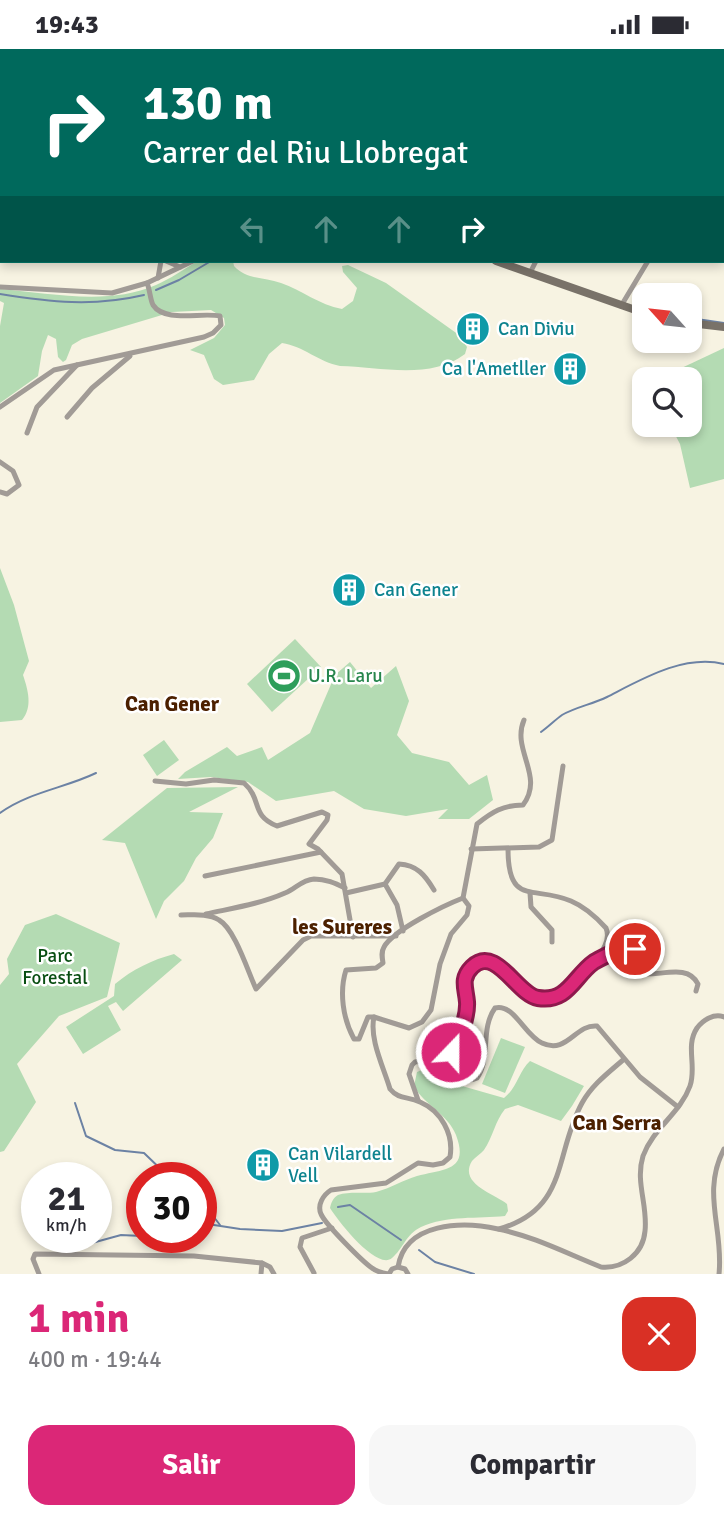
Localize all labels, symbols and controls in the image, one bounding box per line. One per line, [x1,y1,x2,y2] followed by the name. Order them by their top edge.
[35,9,99,41] text: 19:43
[143,73,273,133] text: 130 m
[28,77,119,168] icon: right
[143,133,468,172] text: Carrer del Riu Llobregat
[234,210,272,248] icon: left
[307,210,345,248] icon: ahead
[380,210,418,248] icon: ahead
[453,210,491,248] icon: right
[632,283,702,353] north arrow
[632,283,702,437] map controls
[454,310,492,348] building icon: Can Diviu
[498,317,575,341] place label: Can Diviu
[551,350,589,388] building icon: Ca l'Ametller
[442,357,546,381] place label: Ca l'Ametller
[632,367,702,437] button: search
[330,571,368,609] building icon: Can Gener
[374,578,458,602] place label: Can Gener
[265,657,303,695] sports icon: U.R. Laru
[308,664,383,688] place label: U.R. Laru
[125,691,220,717] district label: Can Gener
[292,914,392,940] district label: les Sureres
[605,919,665,979] pin
[616,930,654,968] icon: arrive
[22,944,88,990] park label: Parc Forestal
[414,1015,488,1089] position arrow
[572,1110,662,1136] district label: Can Serra
[288,1142,392,1188] place label: Can Vilardell Vell
[244,1146,282,1184] building icon: Can Vilardell Vell
[126,1162,217,1253] speed limit sign: 30
[48,1177,85,1220] text: 21
[46,1214,87,1236] text: km/h
[28,1293,129,1344] text: 1 min
[622,1297,696,1371] button: close
[28,1345,162,1374] text: 400 m · 19:44
[28,1425,355,1505] button: Salir
[369,1425,696,1505] button: Compartir

